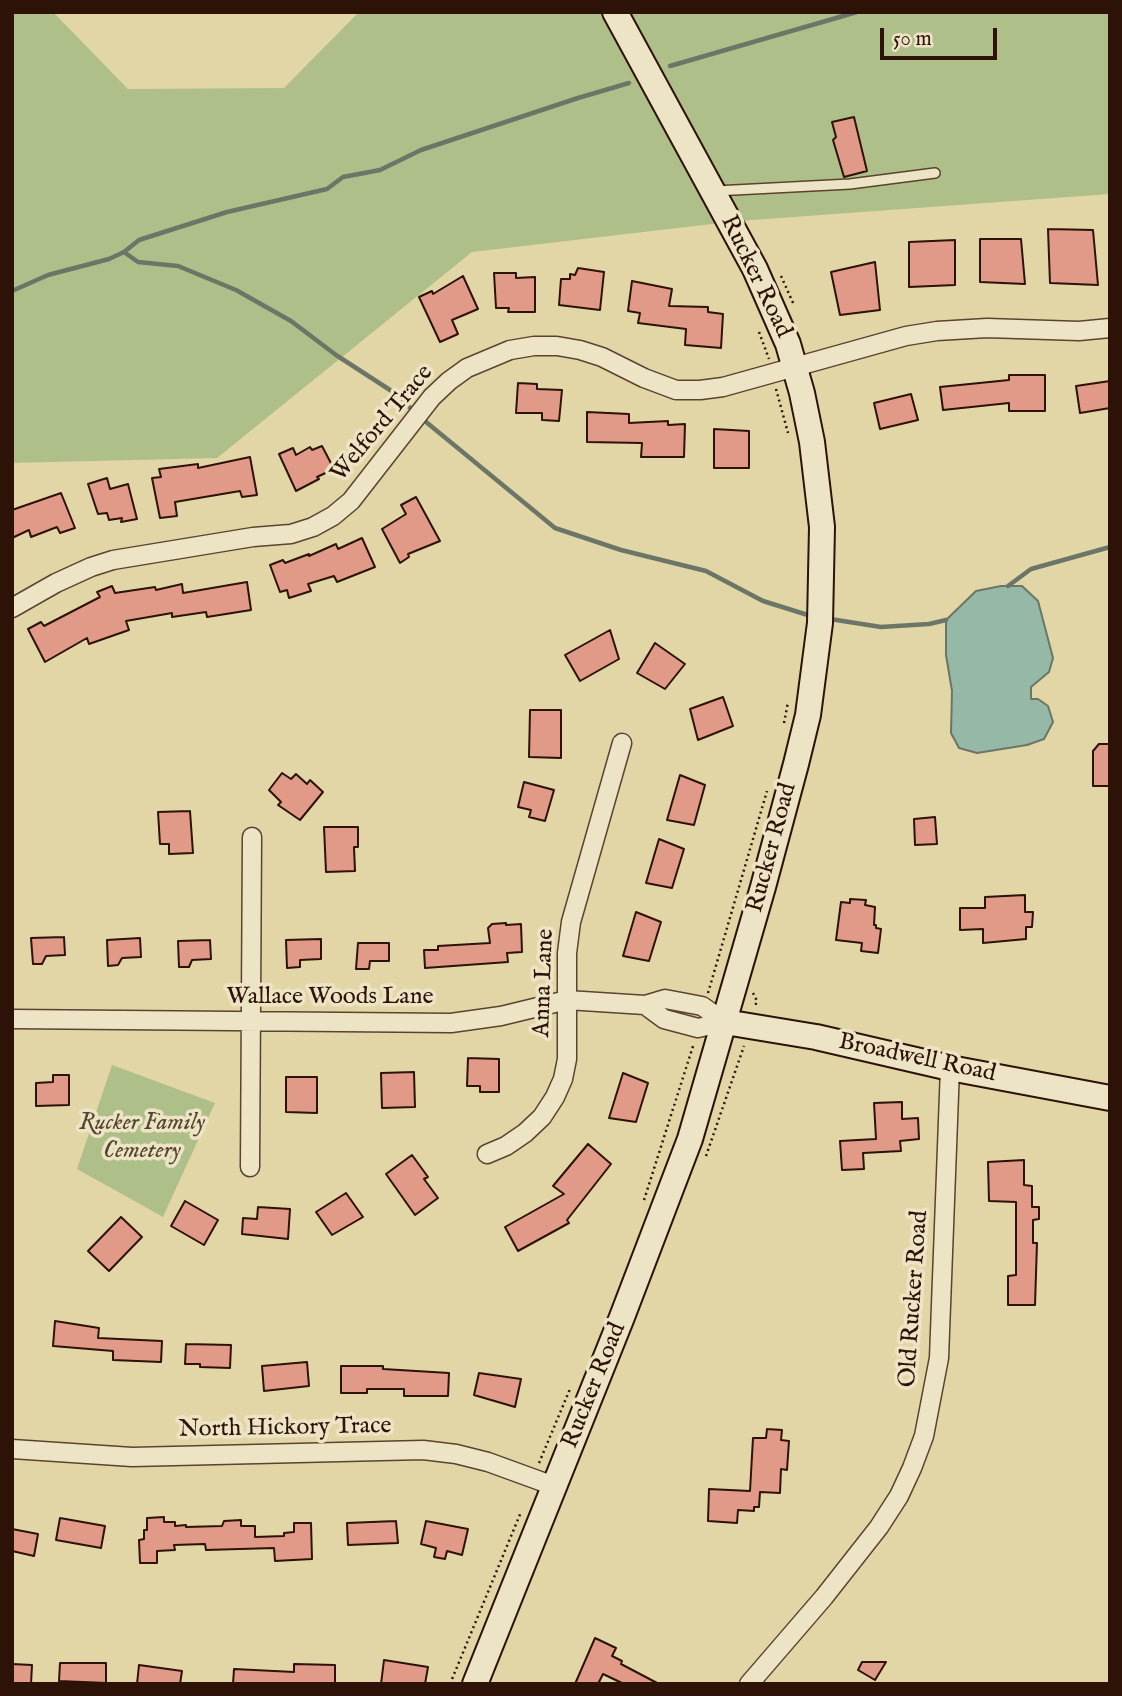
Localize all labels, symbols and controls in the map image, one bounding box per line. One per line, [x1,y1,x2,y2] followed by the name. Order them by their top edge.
[884,14,1001,58] scale bar
[893,26,932,53] text: 50 m
[713,211,797,343] street label: Rucker Road
[326,360,440,488] street label: Welford Trace
[742,780,804,916] street label: Rucker Road
[529,928,561,1038] street label: Anna Lane
[226,984,434,1012] street label: Wallace Woods Lane
[836,1028,998,1090] street label: Broadwell Road
[79,1110,205,1166] park label: Rucker Family Cemetery
[894,1210,936,1388] street label: Old Rucker Road
[557,1319,633,1453] street label: Rucker Road
[178,1413,392,1445] street label: North Hickory Trace

